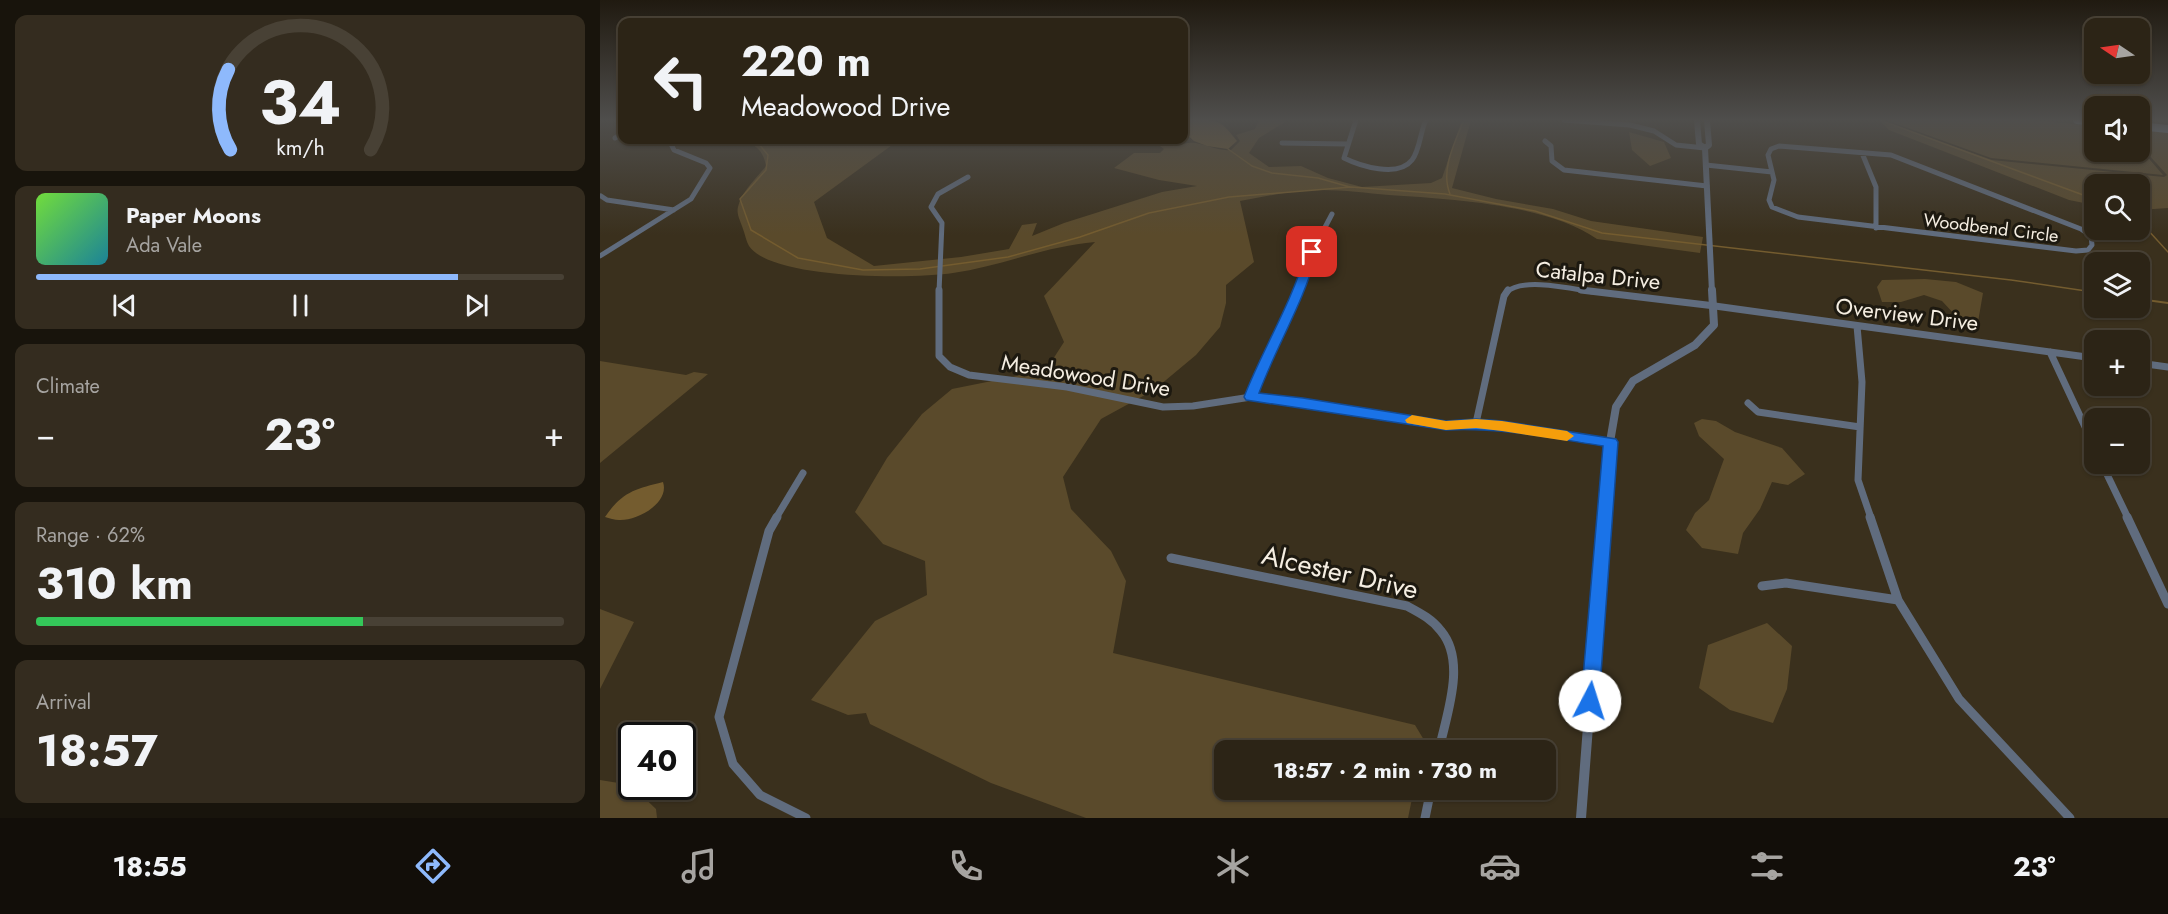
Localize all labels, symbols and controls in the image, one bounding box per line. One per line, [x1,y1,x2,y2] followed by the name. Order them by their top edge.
[2084,18,2150,84] north arrow
[2084,18,2150,474] map controls
[741,31,871,92] text: 220 m
[642,42,720,120] icon: left
[259,57,341,147] text: 34
[741,87,950,126] text: Meadowood Drive
[2084,96,2150,162] button: sound
[276,132,324,163] text: km/h
[2084,174,2150,240] button: search
[126,199,261,231] text: Paper Moons
[1922,207,2060,249] street label: Woodbend Circle
[1286,226,1337,277] pin
[126,231,202,260] text: Ada Vale
[1295,235,1328,268] icon: arrive
[2084,252,2150,318] button: layers
[1534,253,1662,297] street label: Catalpa Drive
[108,289,141,322] icon: previous
[284,289,317,322] icon: pause
[460,289,493,322] icon: next
[1834,289,1980,339] street label: Overview Drive
[2084,330,2150,396] button: +
[999,346,1173,404] street label: Meadowood Drive
[36,372,100,401] text: Climate
[264,402,335,467] text: 23°
[2084,408,2150,474] button: −
[36,411,55,458] text: −
[544,411,564,458] text: +
[36,521,145,550] text: Range · 62%
[1258,535,1422,609] street label: Alcester Drive
[36,551,193,616] text: 310 km
[1558,669,1622,733] position arrow
[36,688,91,717] text: Arrival
[36,718,158,783] text: 18:57
[618,722,696,800] speed limit sign: 40
[1273,754,1497,786] text: 18:57 · 2 min · 730 m
[412,845,454,887] icon: directions
[678,845,720,887] icon: music
[945,845,987,887] icon: phone
[1212,845,1254,887] icon: climate
[1479,845,1521,887] icon: car
[1746,845,1788,887] icon: filters
[112,847,187,886] text: 18:55
[2013,847,2056,886] text: 23°

